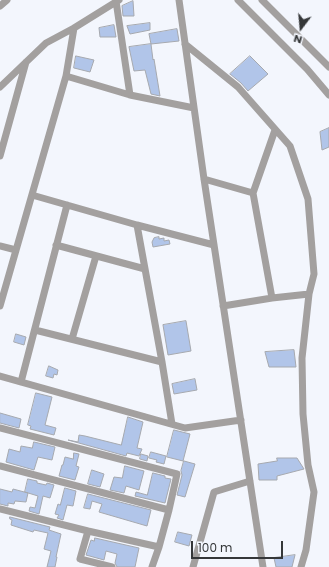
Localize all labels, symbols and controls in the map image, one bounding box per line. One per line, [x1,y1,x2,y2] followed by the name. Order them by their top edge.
[281,8,321,48] north arrow
[292,31,304,48] text: N
[193,533,285,559] scale bar
[198,539,232,556] text: 100 m

